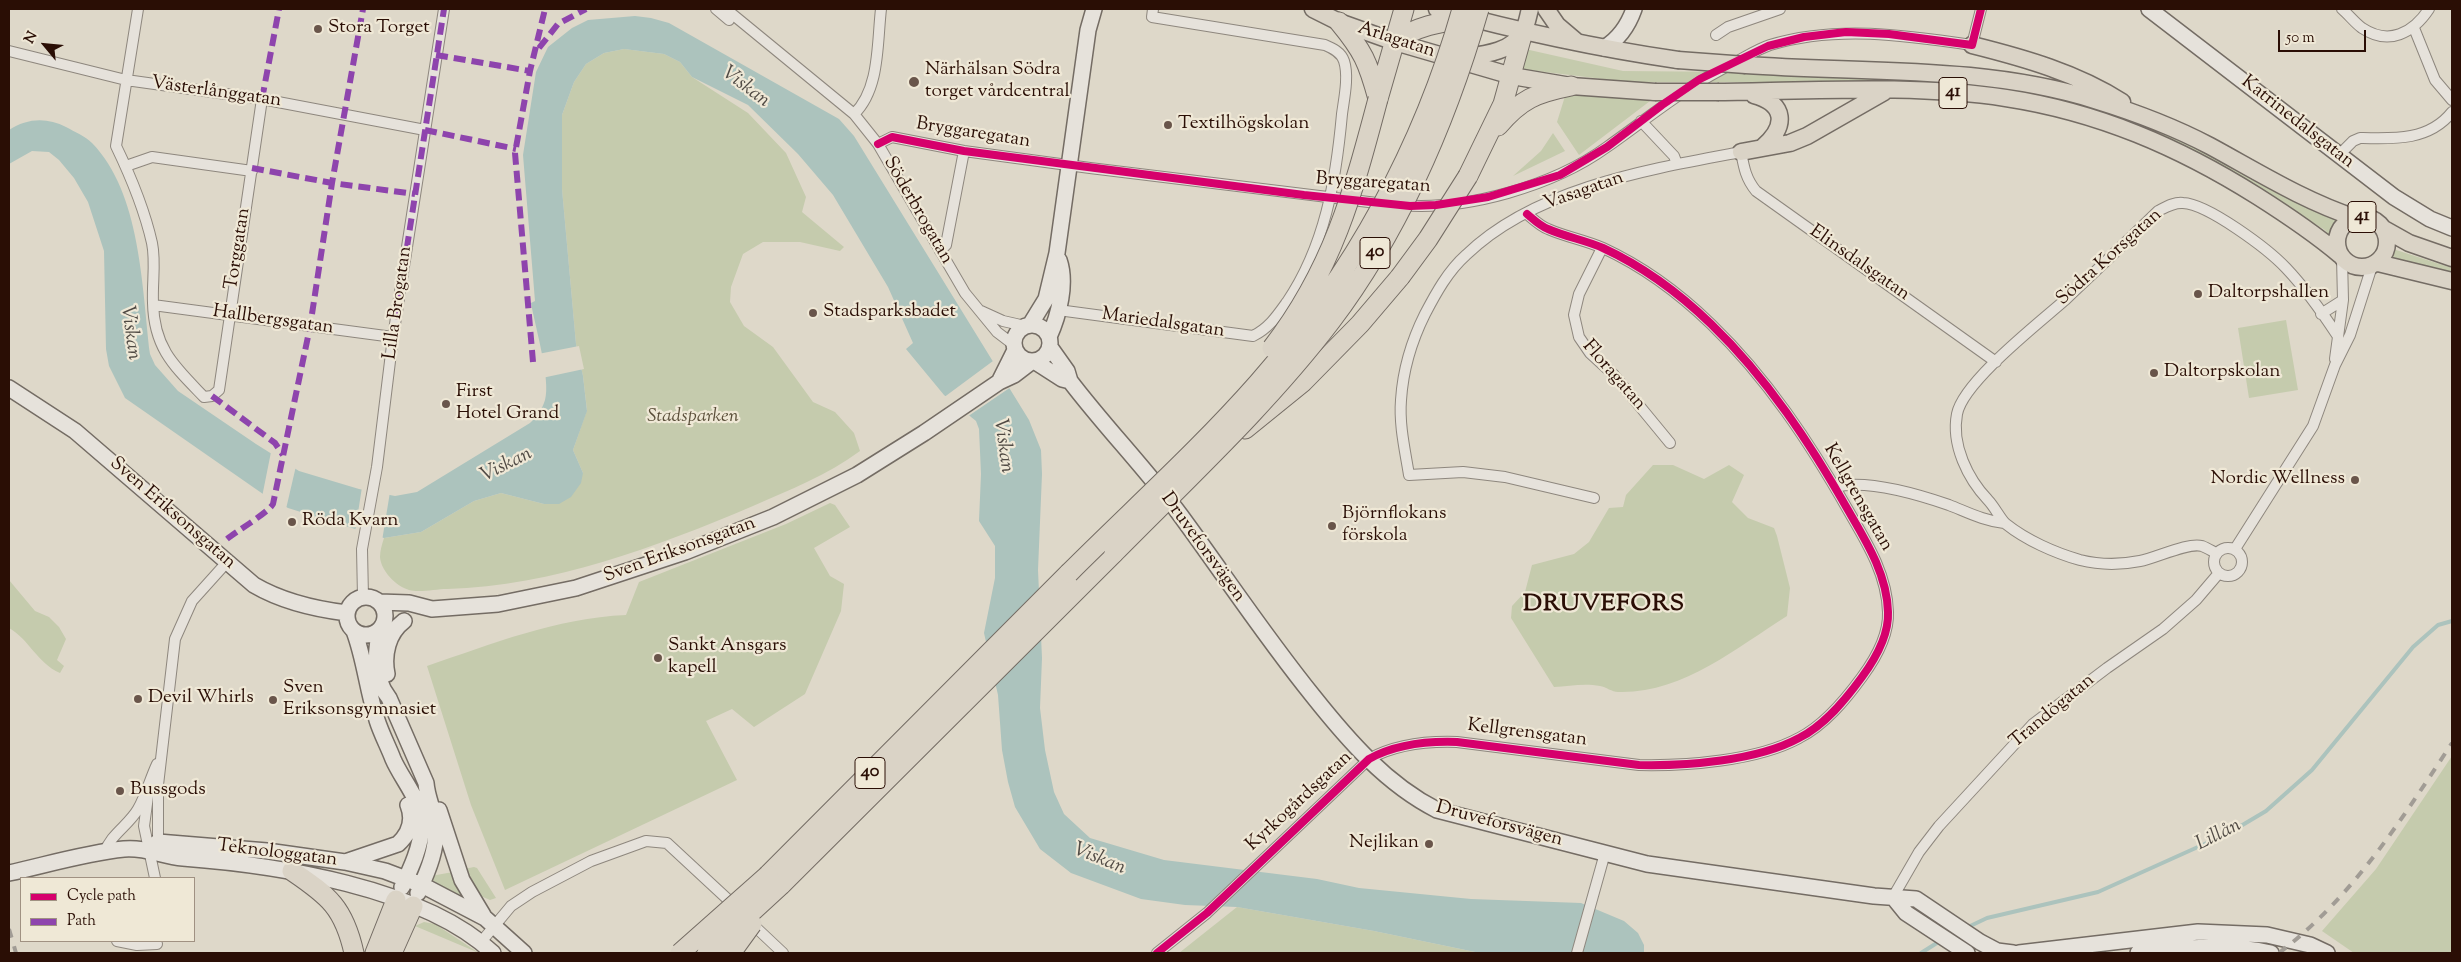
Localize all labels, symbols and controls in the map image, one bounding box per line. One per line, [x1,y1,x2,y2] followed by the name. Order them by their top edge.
[328,18,430,40] place label: Stora Torget
[1354,18,1438,64] street label: Arlagatan
[20,20,70,70] north arrow
[2281,20,2368,52] scale bar
[312,23,324,35] marker: Stora Torget
[20,28,43,48] text: N
[2286,28,2315,49] text: 50 m
[925,60,1070,104] place label: Närhälsan Södra torget vårdcentral
[716,62,774,114] water label: Viskan
[2236,72,2358,174] street label: Katrinedalsgatan
[149,73,283,113] street label: Västerlånggatan
[907,75,921,89] marker: Närhälsan Södra torget vårdcentral
[1939,78,1967,109] road number: 41
[914,114,1032,154] street label: Bryggaregatan
[1178,114,1309,136] place label: Textilhögskolan
[1162,119,1174,131] marker: Textilhögskolan
[877,153,957,269] street label: Söderbrogatan
[1541,168,1627,216] street label: Vasagatan
[1315,169,1431,199] street label: Bryggaregatan
[2348,202,2376,232] road number: 41
[2052,205,2168,311] street label: Södra Korsgatan
[221,206,257,292] street label: Torggatan
[1804,221,1914,307] street label: Elinsdalsgatan
[1360,238,1390,268] road number: 40
[380,245,418,361] street label: Lilla Brogatan
[2208,283,2329,305] place label: Daltorpshallen
[2192,288,2204,300] marker: Daltorpshallen
[211,301,335,341] street label: Hallbergsgatan
[823,302,956,324] place label: Stadsparksbadet
[113,304,145,362] water label: Viskan
[1100,304,1226,344] street label: Mariedalsgatan
[807,307,819,319] marker: Stadsparksbadet
[1576,336,1650,416] street label: Floragatan
[2164,362,2281,384] place label: Daltorpskolan
[2148,367,2160,379] marker: Daltorpskolan
[456,382,559,426] place label: First Hotel Grand
[440,398,452,410] marker: First Hotel Grand
[647,407,739,429] park label: Stadsparken
[986,417,1018,475] water label: Viskan
[1817,440,1897,556] street label: Kellgrensgatan
[477,443,537,489] water label: Viskan
[104,453,240,575] street label: Sven Eriksonsgatan
[2210,469,2345,491] place label: Nordic Wellness
[2349,474,2361,486] marker: Nordic Wellness
[1155,489,1249,607] street label: Druveforsvägen
[1342,504,1446,548] place label: Björnflokans förskola
[302,511,399,533] place label: Röda Kvarn
[601,513,759,589] street label: Sven Eriksonsgatan
[286,516,298,528] marker: Röda Kvarn
[1326,520,1338,532] marker: Björnflokans förskola
[1522,592,1686,620] district label: DRUVEFORS
[668,636,787,680] place label: Sankt Ansgars kapell
[652,652,664,664] marker: Sankt Ansgars kapell
[2006,670,2100,754] street label: Trandögatan
[283,678,436,722] place label: Sven Eriksonsgymnasiet
[148,688,254,710] place label: Devil Whirls
[132,693,144,705] marker: Devil Whirls
[267,694,279,706] marker: Sven Eriksonsgymnasiet
[1466,715,1588,753] street label: Kellgrensgatan
[1242,747,1358,857] street label: Kyrkogårdsgatan
[855,758,885,788] road number: 40
[130,780,206,802] place label: Bussgods
[114,785,126,797] marker: Bussgods
[1433,797,1565,853] street label: Druveforsvägen
[2192,814,2246,858] water label: Lillån
[1349,833,1419,855] place label: Nejlikan
[215,835,339,873] street label: Teknologgatan
[1423,838,1435,850] marker: Nejlikan
[1069,839,1129,881] water label: Viskan
[20,877,195,942] legend
[67,886,136,907] text: Cycle path
[67,911,96,932] text: Path

